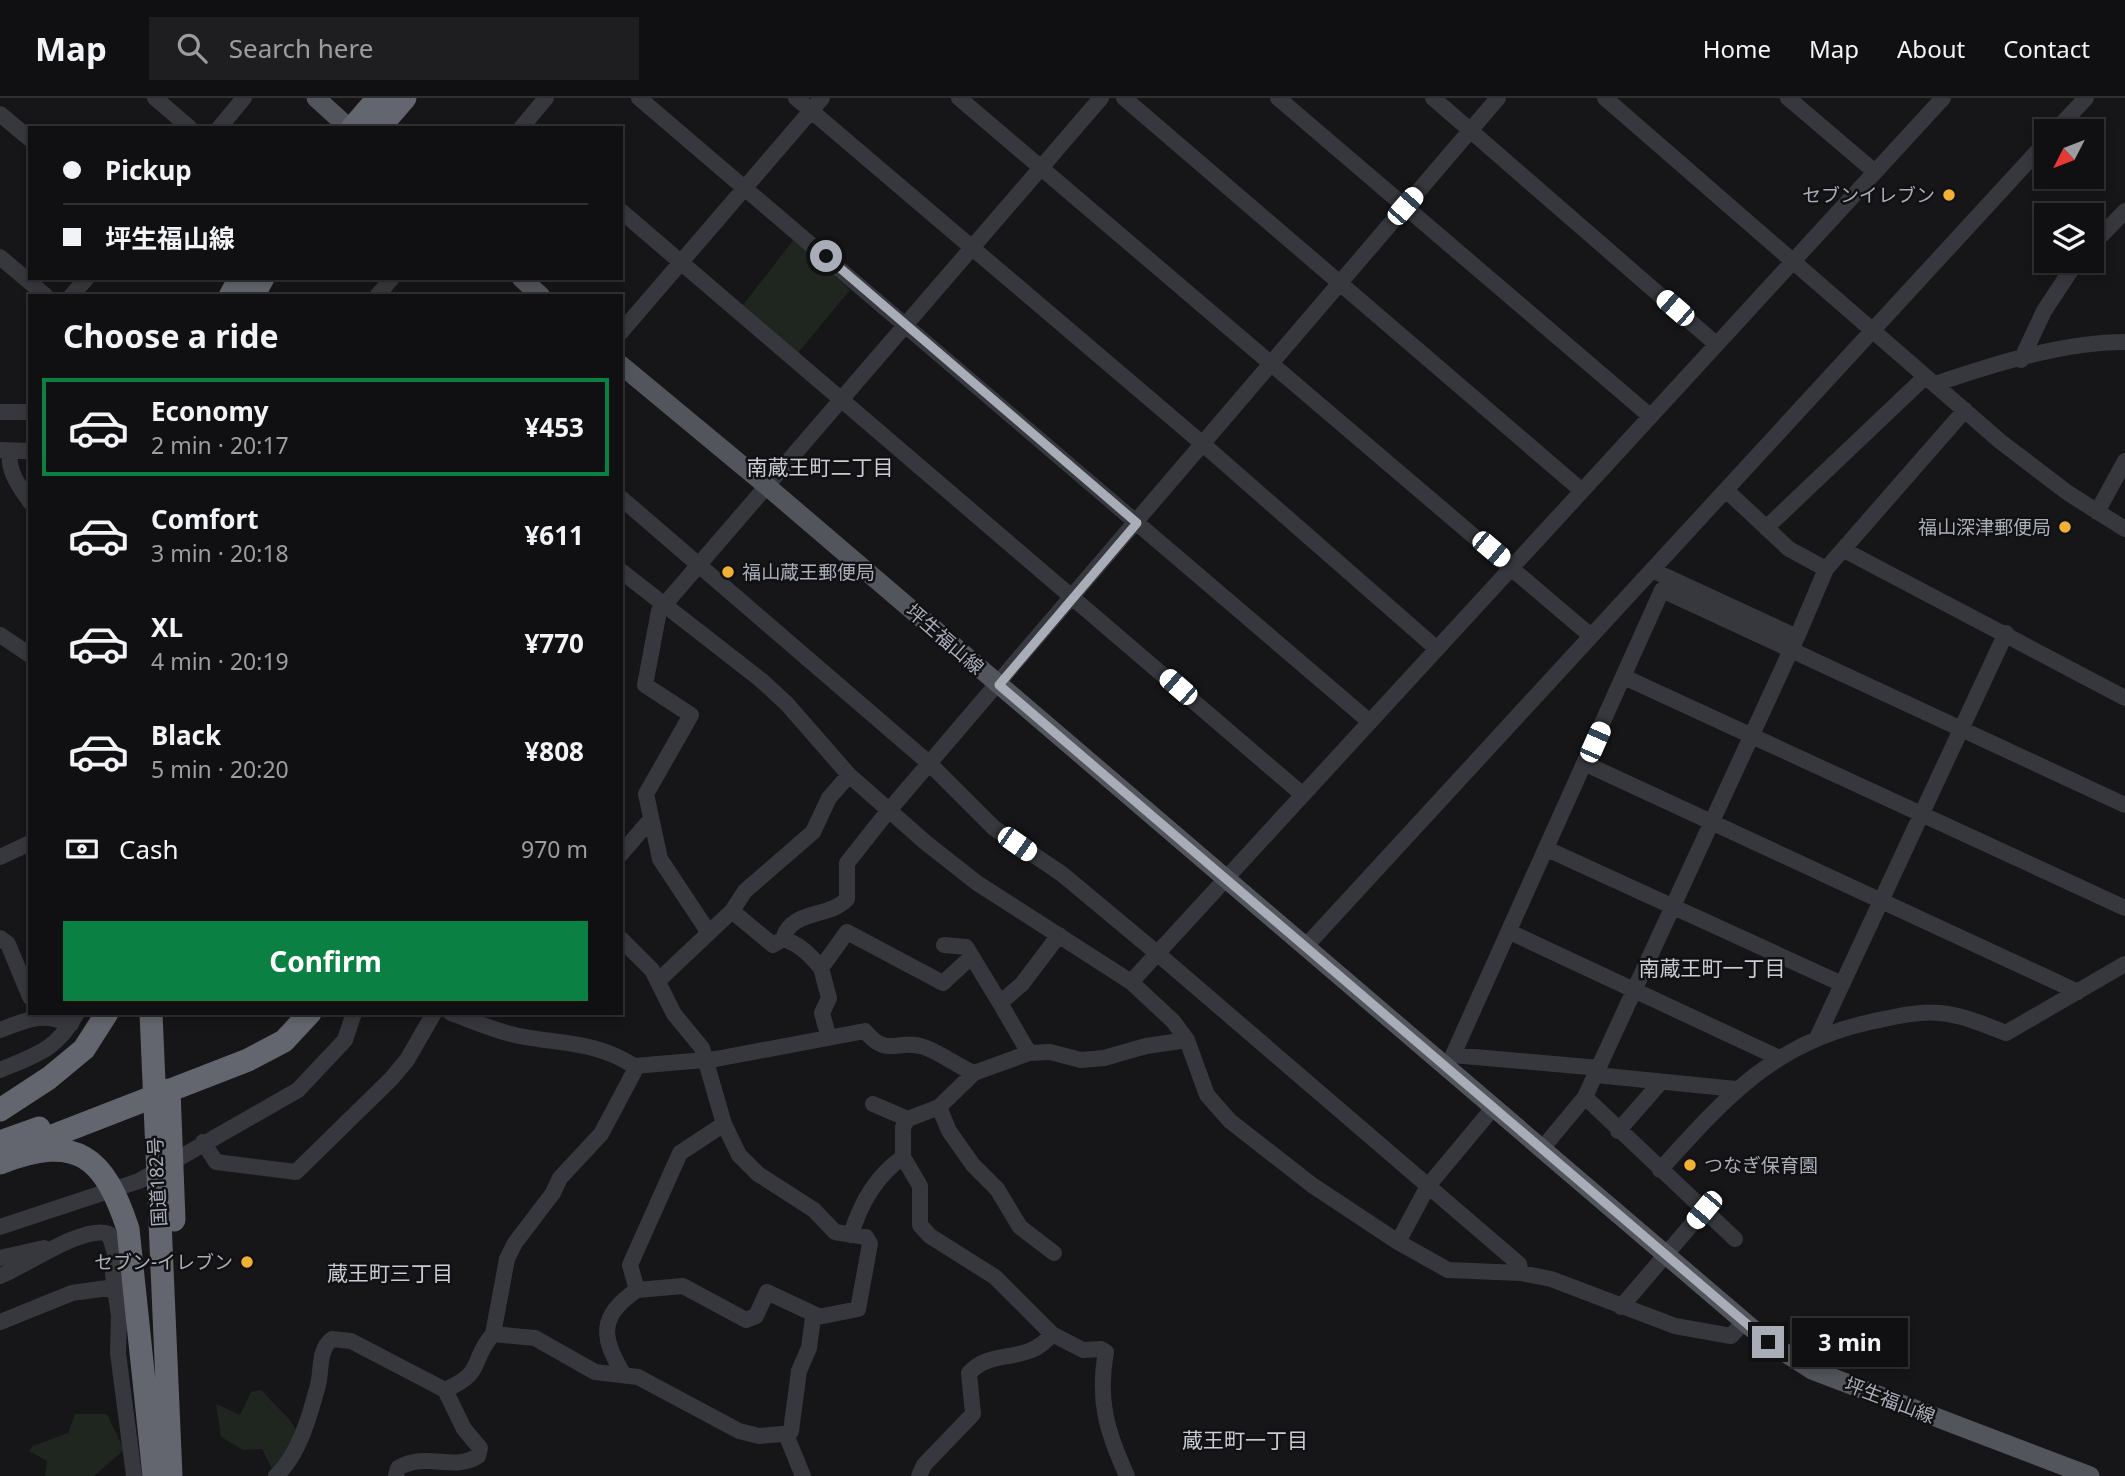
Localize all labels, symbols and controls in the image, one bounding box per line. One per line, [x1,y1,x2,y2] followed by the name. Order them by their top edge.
[149,17,639,80] search box
[35,26,107,71] text: Map
[173,29,211,67] icon: search
[229,30,373,66] text: Search here
[1703,32,1771,65] text: Home
[1809,32,1859,65] text: Map
[1897,32,1965,65] text: About
[2003,32,2090,65] text: Contact
[2034,119,2104,189] north arrow
[2034,119,2104,273] map controls
[105,152,192,188] text: Pickup
[1802,182,1935,208] place label: セブンイレブン
[1384,183,1427,229] car
[1941,187,1957,203] marker: セブンイレブン
[2034,203,2104,273] button: layers
[105,220,235,256] text: 坪生福山線
[810,240,842,272] route start
[1653,286,1698,330] car
[63,314,279,357] text: Choose a ride
[151,393,269,429] text: Economy
[67,396,130,459] icon: car
[525,409,584,445] text: ¥453
[151,429,289,461] text: 2 min · 20:17
[747,453,894,481] district label: 南蔵王町二丁目
[151,501,259,537] text: Comfort
[67,504,130,567] icon: car
[1918,514,2051,540] place label: 福山深津郵便局
[525,517,584,553] text: ¥611
[2057,519,2073,535] marker: 福山深津郵便局
[1469,527,1514,571] car
[151,537,289,569] text: 3 min · 20:18
[742,559,875,585] place label: 福山蔵王郵便局
[720,564,736,580] marker: 福山蔵王郵便局
[901,598,989,680] street label: 坪生福山線
[151,609,183,645] text: XL
[67,612,130,675] icon: car
[525,625,584,661] text: ¥770
[151,645,289,677] text: 4 min · 20:19
[1156,665,1201,709] car
[151,717,221,753] text: Black
[1577,719,1614,765] car
[67,720,130,783] icon: car
[525,733,584,769] text: ¥808
[151,753,289,785] text: 5 min · 20:20
[994,823,1041,865] car
[63,830,101,868] icon: cash
[119,831,179,867] text: Cash
[521,833,588,865] text: 970 m
[63,921,588,1001] button: Confirm
[1639,954,1786,982] district label: 南蔵王町一丁目
[142,1137,172,1227] street label: 国道182号
[1704,1152,1818,1178] place label: つなぎ保育園
[1682,1157,1698,1173] marker: つなぎ保育園
[1683,1187,1726,1233] car
[94,1249,233,1275] place label: セブン-イレブン
[239,1254,255,1270] marker: セブン-イレブン
[327,1259,453,1287] district label: 蔵王町三丁目
[1792,1318,1908,1366] callout: 3 min
[1752,1326,1784,1358] route end
[1818,1326,1882,1358] text: 3 min
[1841,1371,1939,1429] street label: 坪生福山線
[1182,1426,1308,1454] district label: 蔵王町一丁目

